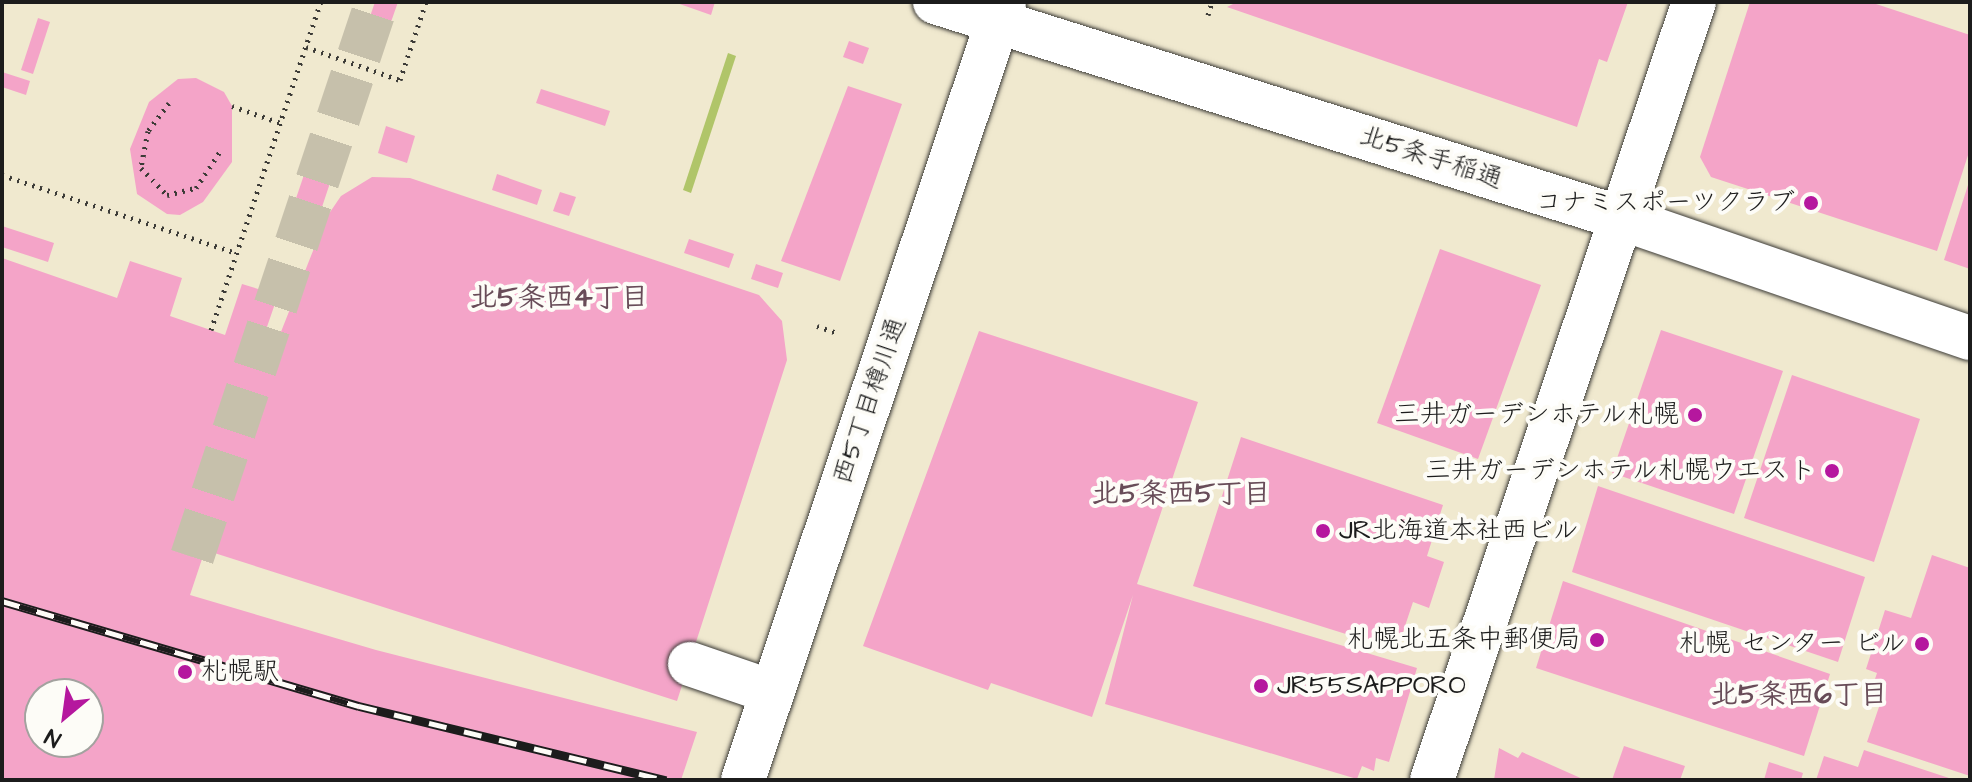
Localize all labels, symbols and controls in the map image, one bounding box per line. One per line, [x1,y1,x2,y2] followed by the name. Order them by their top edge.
[1356,120,1506,196] street label: 北5条手稲通
[1535,187,1795,219] place label: コナミスポーツクラブ
[1802,194,1820,212] marker: コナミスポーツクラブ
[470,281,648,315] district label: 北5条西4丁目
[827,313,913,489] street label: 西5丁目樽川通
[1393,399,1679,431] place label: 三井ガーデンホテル札幌
[1686,406,1704,424] marker: 三井ガーデンホテル札幌
[1426,455,1816,487] place label: 三井ガーデンホテル札幌ウエスト
[1823,462,1841,480] marker: 三井ガーデンホテル札幌ウエスト
[1091,477,1271,511] district label: 北5条西5丁目
[1339,515,1579,547] place label: JR北海道本社西ビル
[1314,522,1332,540] marker: JR北海道本社西ビル
[1347,624,1581,656] place label: 札幌北五条中郵便局
[1677,628,1906,660] place label: 札幌 センター ビル
[1588,631,1606,649] marker: 札幌北五条中郵便局
[1913,635,1931,653] marker: 札幌 センター ビル
[201,656,279,688] place label: 札幌駅
[176,663,194,681] marker: 札幌駅
[1277,670,1466,702] place label: JR55SAPPORO
[1252,677,1270,695] marker: JR55SAPPORO
[24,678,104,758] north arrow
[1710,678,1888,712] district label: 北5条西6丁目
[40,721,67,755] text: N

